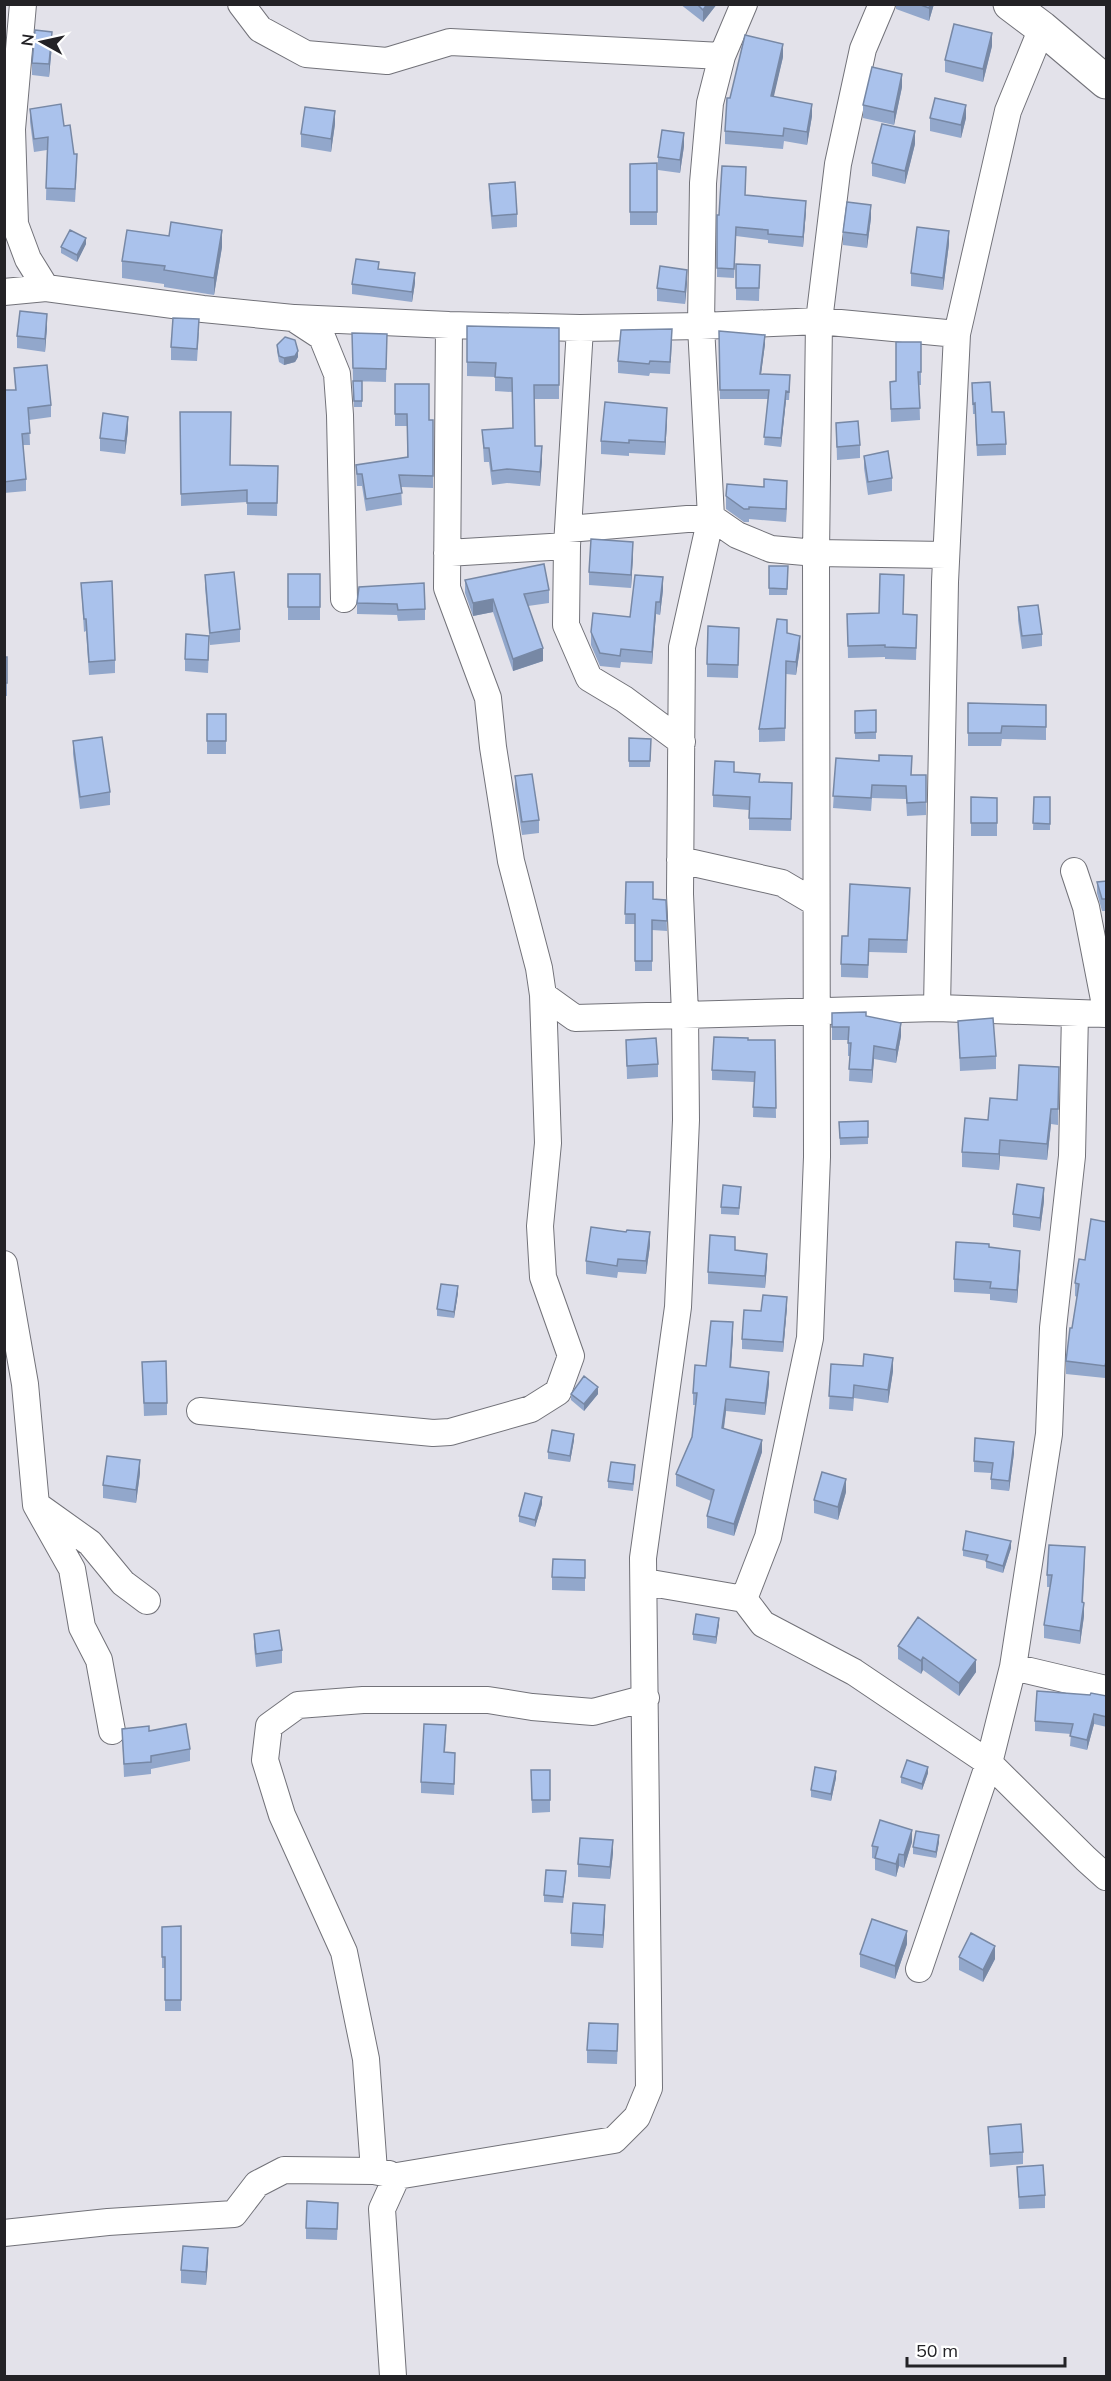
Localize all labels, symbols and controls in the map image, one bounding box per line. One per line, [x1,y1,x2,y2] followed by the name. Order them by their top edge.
[12,12,72,72] north arrow
[16,33,38,47] text: N
[907,2330,1064,2368] scale bar
[916,2339,958,2362] text: 50 m

